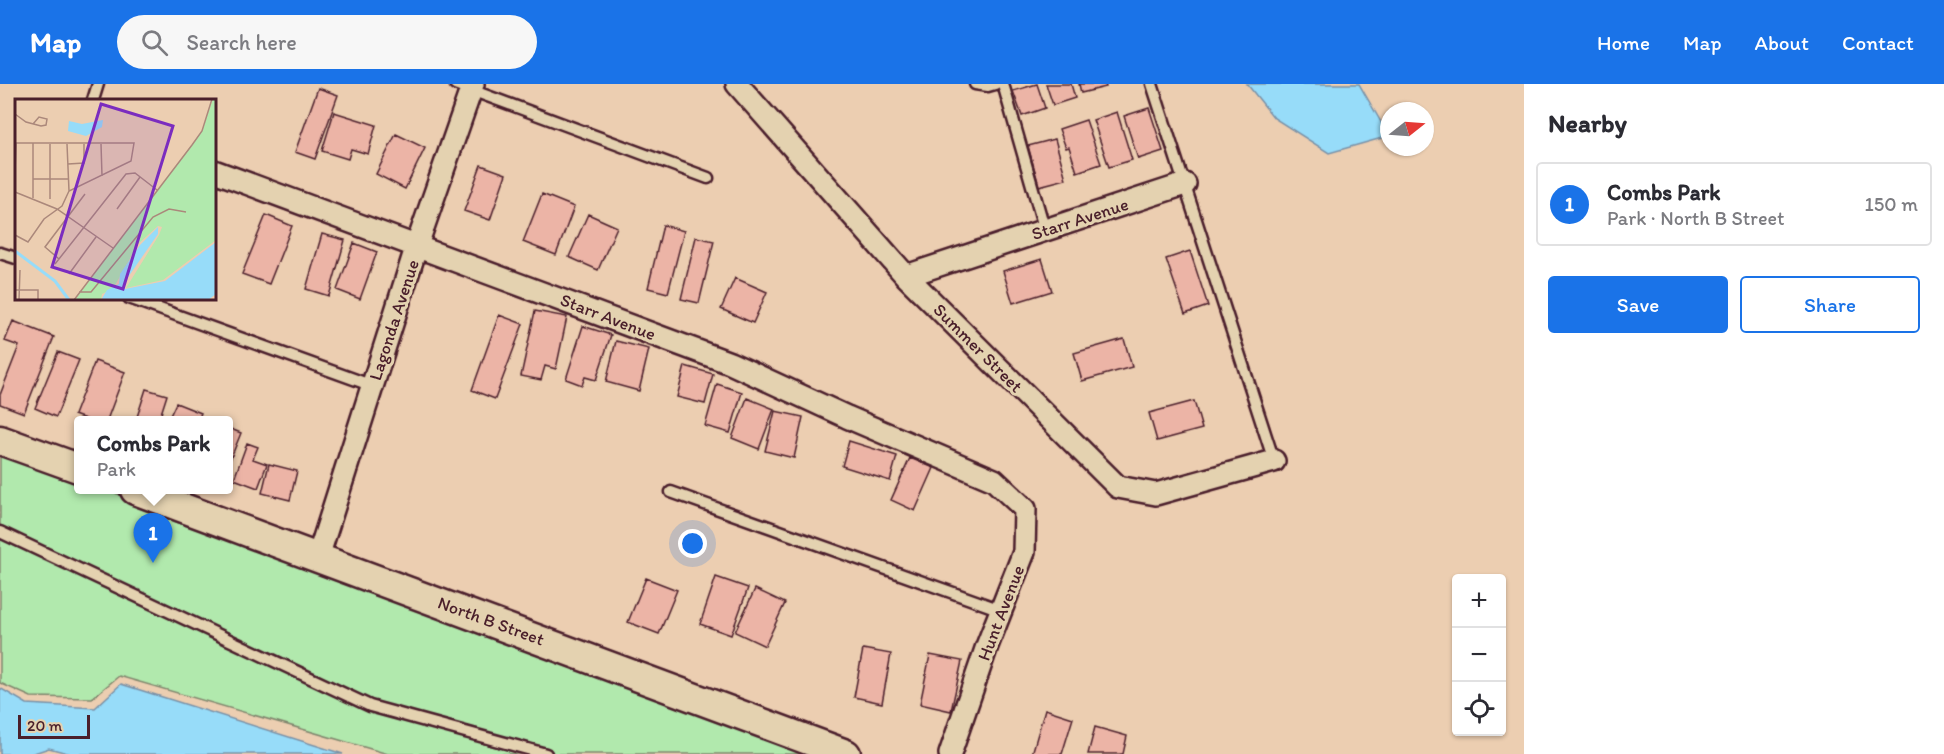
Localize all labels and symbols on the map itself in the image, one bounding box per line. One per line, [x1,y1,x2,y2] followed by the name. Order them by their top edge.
[15,99,216,300] inset map
[1380,102,1434,156] north arrow
[1029,193,1131,245] street label: Starr Avenue
[364,257,424,383] street label: Lagonda Avenue
[557,289,659,345] street label: Starr Avenue
[929,299,1027,397] street label: Summer Street
[134,514,172,563] pin: 1
[678,529,707,558] your location
[973,562,1029,664] street label: Hunt Avenue
[435,592,548,651] street label: North B Street
[18,712,90,740] scale bar

